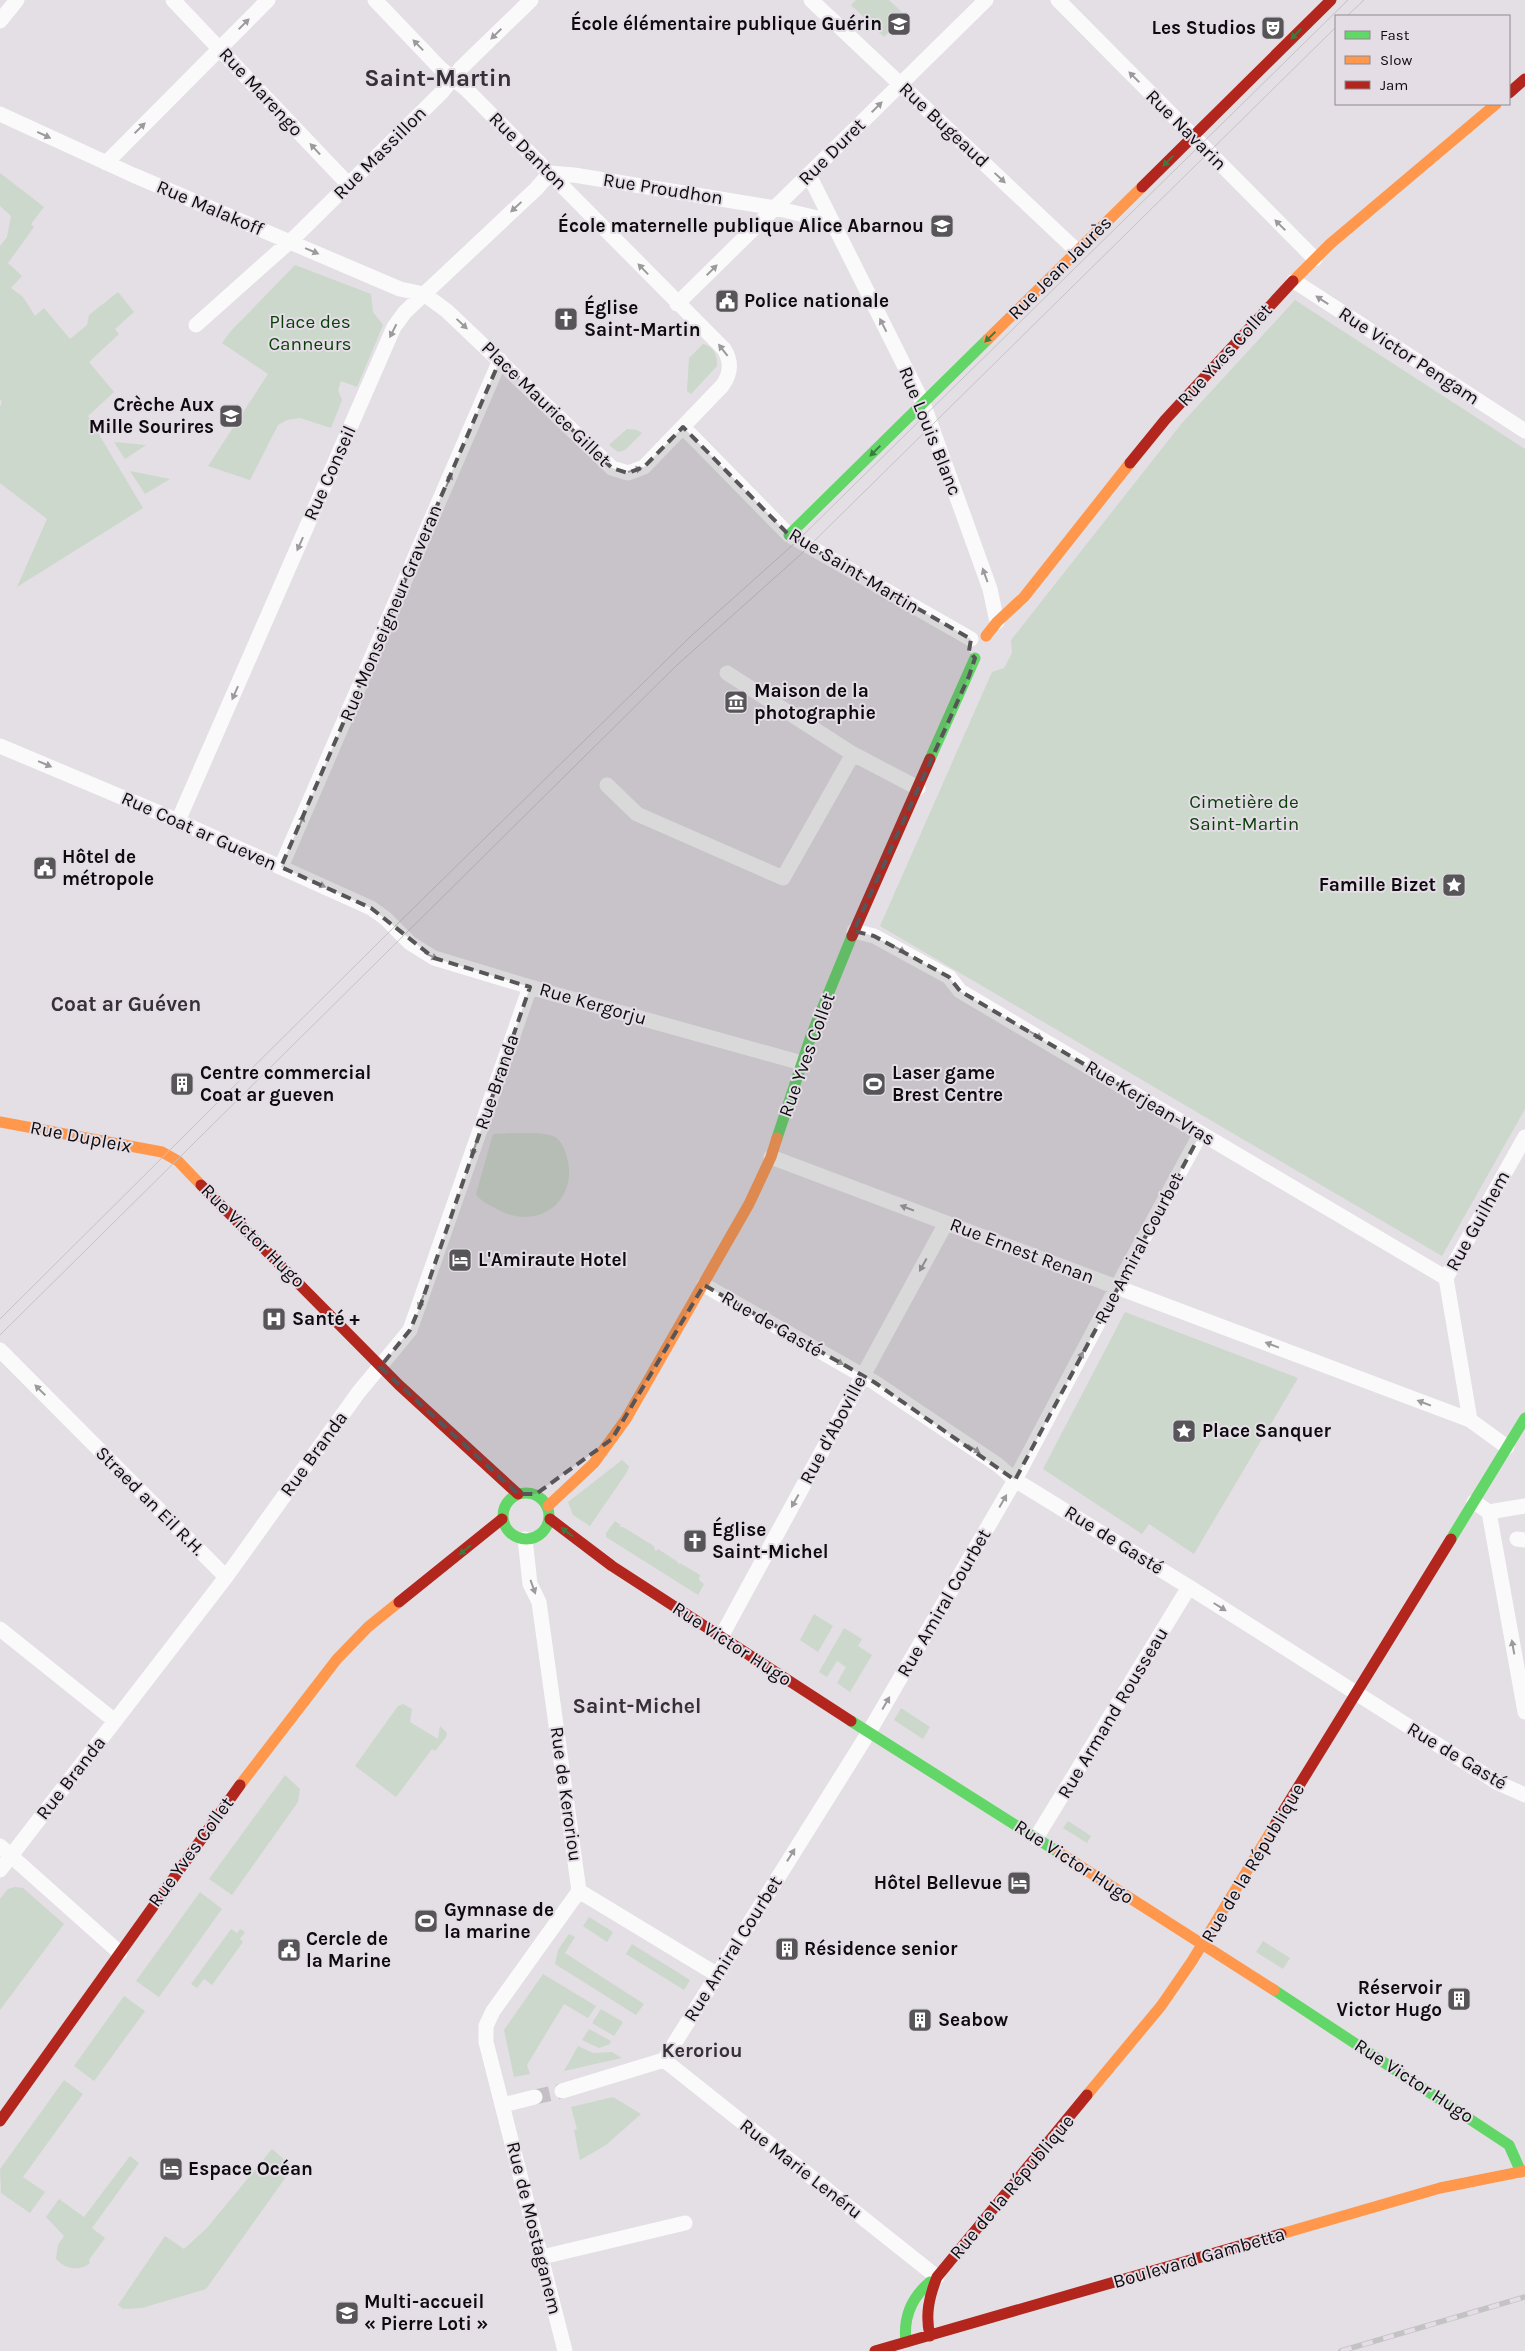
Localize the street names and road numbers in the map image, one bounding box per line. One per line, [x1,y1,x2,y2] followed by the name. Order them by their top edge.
[214,43,308,141] street label: Rue Marengo
[895,78,993,172] street label: Rue Bugeaud
[1141,85,1231,175] street label: Rue Navarin
[329,102,431,204] street label: Rue Massillon
[485,108,571,194] street label: Rue Danton
[794,114,870,190] street label: Rue Duret
[601,169,725,209] street label: Rue Proudhon
[153,176,267,241] street label: Rue Malakoff
[1004,212,1116,324] street label: Rue Jean Jaurès
[1173,299,1277,411] street label: Rue Yves Collet
[1335,302,1483,410] street label: Rue Victor Pengam
[477,337,615,471] street label: Place Maurice Gillet
[894,363,966,499] street label: Rue Louis Blanc
[299,422,361,524] street label: Rue Conseil
[335,501,447,725] street label: Rue Monseigneur Graveran
[785,523,923,619] street label: Rue Saint-Martin
[118,787,280,875] street label: Rue Coat ar Gueven
[537,978,649,1030] street label: Rue Kergorju
[774,990,840,1120] street label: Rue Yves Collet
[470,1031,524,1133] street label: Rue Branda
[1081,1056,1219,1150] street label: Rue Kerjean-Vras
[28,1116,134,1158] street label: Rue Dupleix
[1441,1167,1515,1275] street label: Rue Guilhem
[1090,1169,1188,1327] street label: Rue Amiral Courbet
[197,1180,309,1292] street label: Rue Victor Hugo
[947,1213,1097,1289] street label: Rue Ernest Renan
[718,1286,826,1362] street label: Rue de Gasté
[795,1372,871,1488] street label: Rue d'Aboville
[276,1407,352,1501] street label: Rue Branda
[91,1442,209,1560] street label: Straed an Eil R.H.
[1060,1501,1168,1579] street label: Rue de Gasté
[893,1525,995,1681] street label: Rue Amiral Courbet
[668,1597,796,1691] street label: Rue Victor Hugo
[1053,1623,1173,1803] street label: Rue Armand Rousseau
[1403,1718,1511,1794] street label: Rue de Gasté
[546,1725,586,1863] street label: Rue de Keroriou
[32,1732,110,1824] street label: Rue Branda
[1197,1779,1309,1947] street label: Rue de la République
[144,1793,238,1911] street label: Rue Yves Collet
[1010,1815,1138,1909] street label: Rue Victor Hugo
[679,1872,787,2026] street label: Rue Amiral Courbet
[1350,2034,1478,2128] street label: Rue Victor Hugo
[945,2110,1079,2264] street label: Rue de la République
[736,2114,866,2224] street label: Rue Marie Lenéru
[502,2139,566,2317] street label: Rue de Mostaganem
[1111,2223,1287,2293] street label: Boulevard Gambetta

